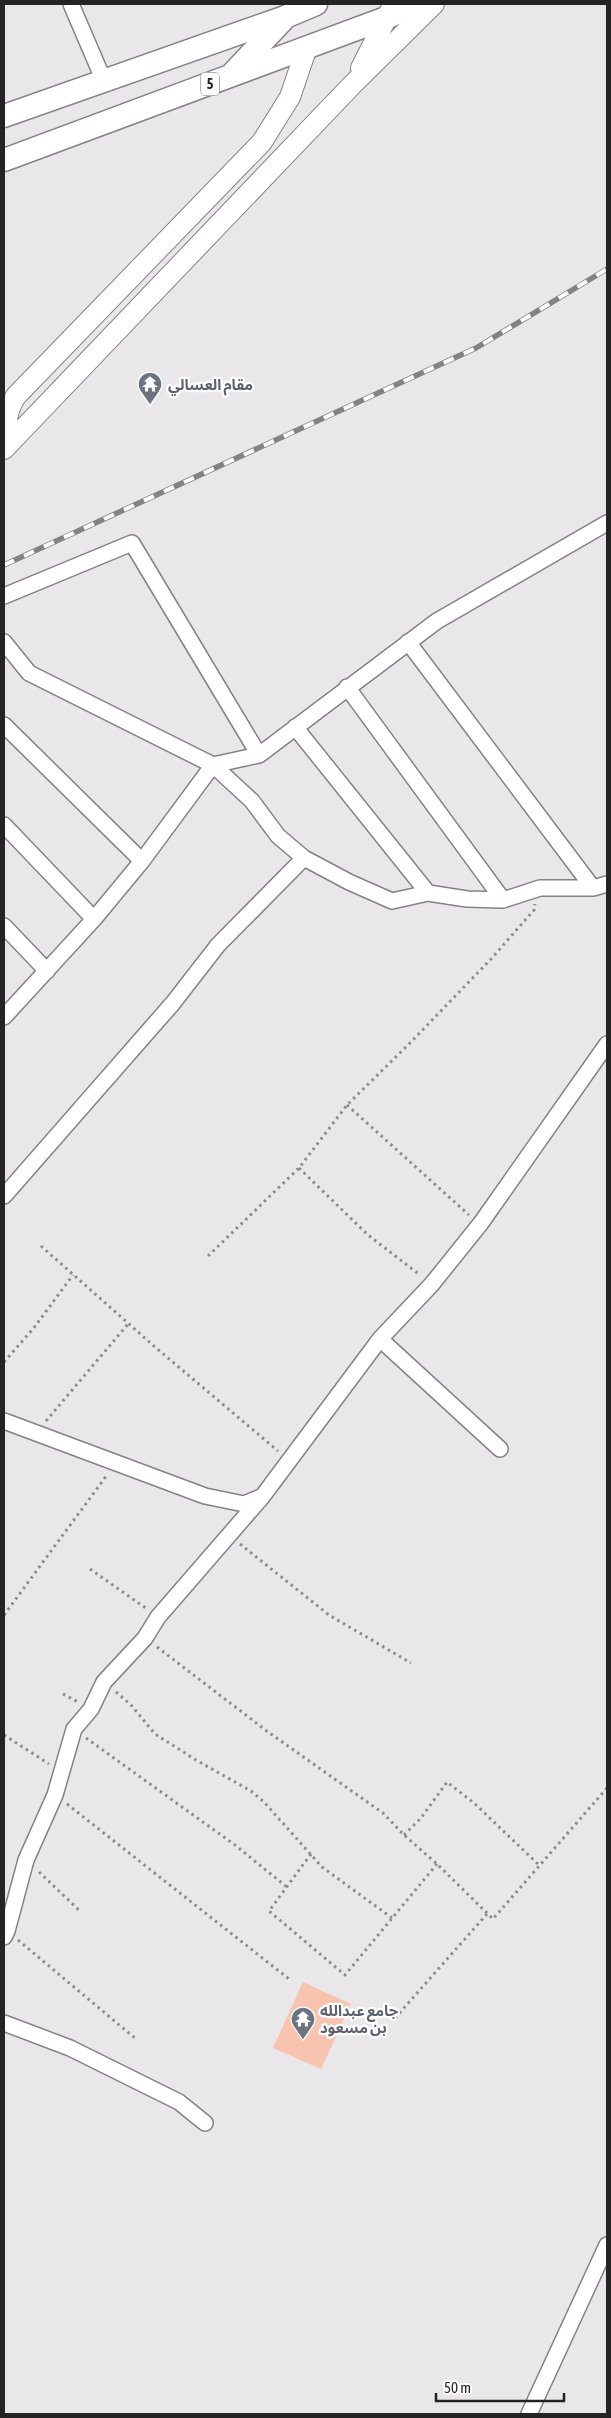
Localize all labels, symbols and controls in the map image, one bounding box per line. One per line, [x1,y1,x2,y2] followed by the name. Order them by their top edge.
[201,72,219,96] road number: 5
[137,371,163,405] temple icon: مقام العسالي
[168,376,253,396] place label: مقام العسالي
[320,2002,399,2037] place label: جامع عبدالله بن مسعود
[290,2006,316,2040] temple icon: جامع عبدالله بن مسعود
[436,2370,564,2402] scale bar
[444,2379,471,2396] text: 50 m

